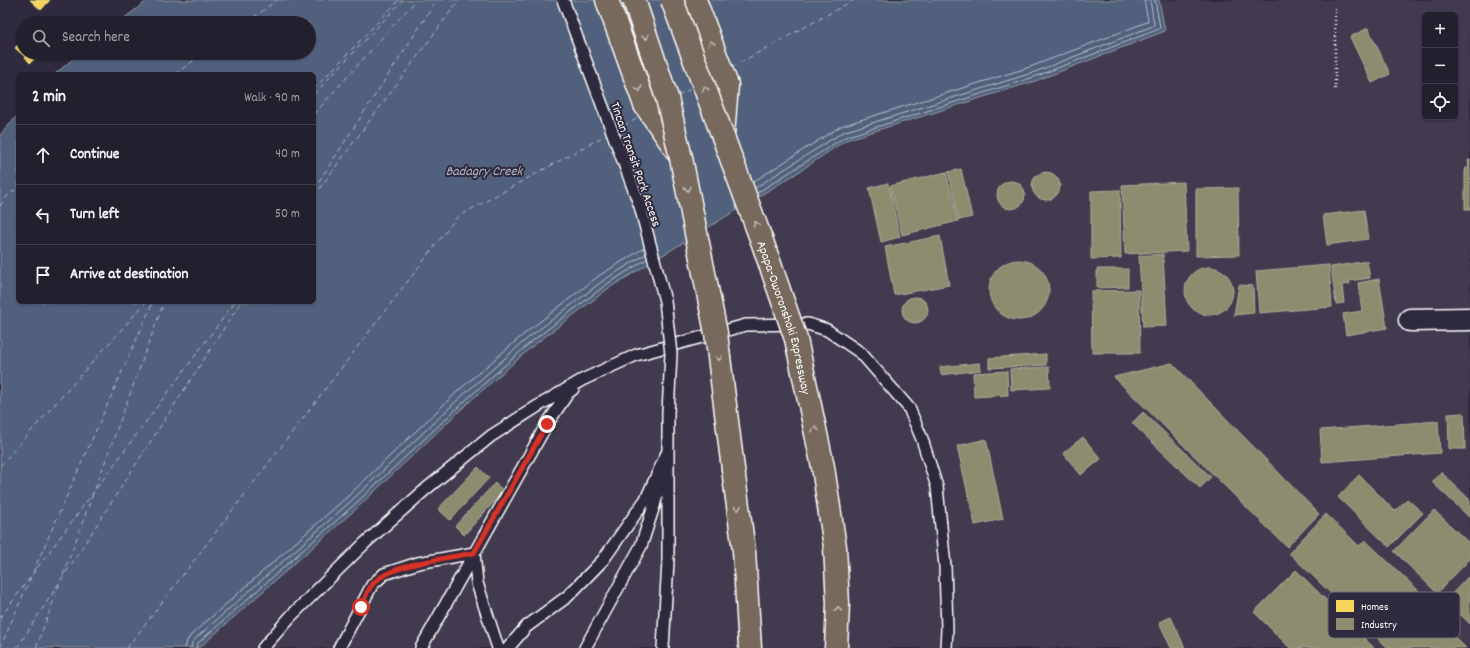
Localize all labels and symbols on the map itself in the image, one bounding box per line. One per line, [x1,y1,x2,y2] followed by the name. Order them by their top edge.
[642,33,650,40] one-way arrow
[708,39,716,46] one-way arrow
[702,85,710,92] one-way arrow
[635,86,643,93] one-way arrow
[604,100,665,230] street label: Tincan Transit Park Access
[446,162,524,182] water label: Badagry Creek
[683,186,691,192] one-way arrow
[752,220,760,227] one-way arrow
[751,238,815,397] street label: Apapa-Oworonshoki Expressway
[715,355,724,361] one-way arrow
[538,415,556,433] route end
[812,426,820,432] one-way arrow
[733,505,742,511] one-way arrow
[1328,592,1460,638] legend
[352,598,370,616] route start
[1361,600,1389,616] text: Homes
[834,606,842,612] one-way arrow
[1361,618,1397,634] text: Industry

